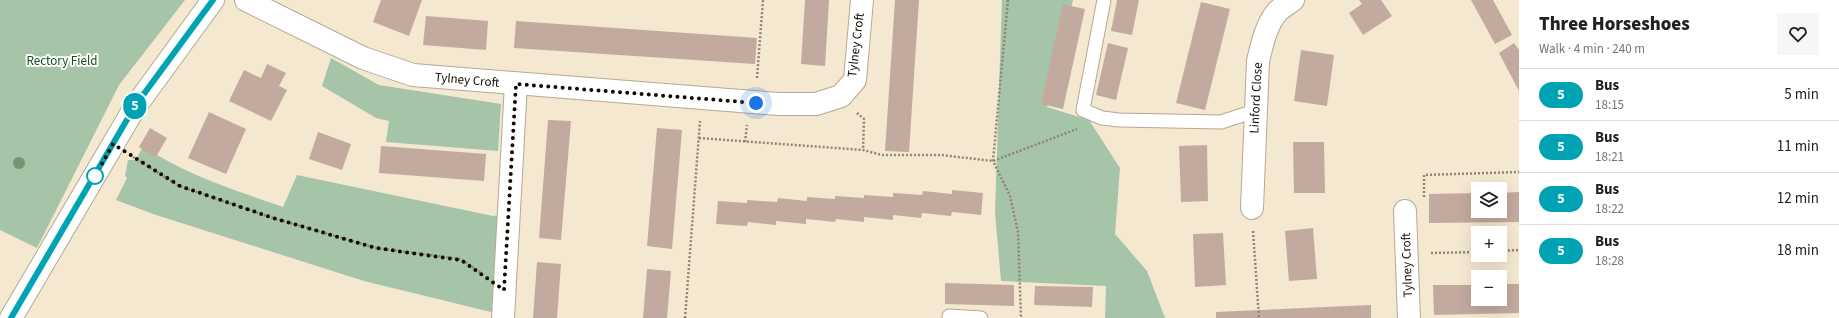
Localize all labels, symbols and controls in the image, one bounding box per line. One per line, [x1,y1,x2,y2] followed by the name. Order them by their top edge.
[843,11,869,78] street label: Tylney Croft
[1539,11,1690,38] text: Three Horseshoes
[1777,13,1819,55] button: heart
[1539,40,1645,58] text: Walk · 4 min · 240 m
[27,52,97,70] park label: Rectory Field
[1245,62,1267,134] street label: Linford Close
[434,68,500,92] street label: Tylney Croft
[1595,75,1619,96] text: Bus
[1784,84,1819,105] text: 5 min
[1557,85,1565,105] text: 5
[122,93,148,119] line badge: 5
[746,93,766,113] your location
[131,96,139,116] text: 5
[1595,96,1624,114] text: 18:15
[1595,127,1619,148] text: Bus
[1777,136,1819,157] text: 11 min
[1557,137,1565,157] text: 5
[1595,148,1624,166] text: 18:21
[86,167,104,185] unlabelled marker
[1595,179,1619,200] text: Bus
[1471,182,1507,306] map controls
[1471,182,1507,218] button: layers
[1777,188,1819,209] text: 12 min
[1557,189,1565,209] text: 5
[1595,200,1624,218] text: 18:22
[1471,226,1507,262] button: +
[1595,231,1619,252] text: Bus
[1397,232,1417,298] street label: Tylney Croft
[1777,240,1819,261] text: 18 min
[1557,241,1565,261] text: 5
[1595,252,1624,270] text: 18:28
[1471,270,1507,306] button: −

